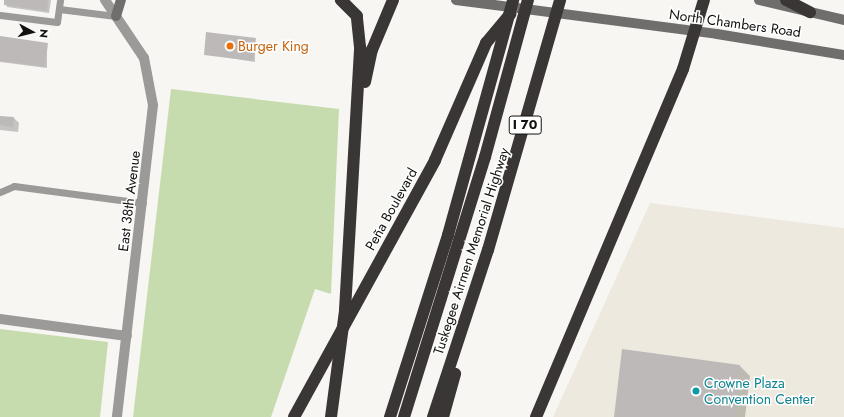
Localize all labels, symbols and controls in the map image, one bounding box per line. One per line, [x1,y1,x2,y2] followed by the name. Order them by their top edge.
[668,5,802,41] street label: North Chambers Road
[12,12,52,52] north arrow
[35,28,52,39] text: N
[238,38,309,54] place label: Burger King
[225,41,235,51] marker: Burger King
[508,114,542,136] road number: I 70
[430,145,512,357] street label: Tuskegee Airmen Memorial Highway
[114,150,144,252] street label: East 38th Avenue
[361,165,421,253] street label: Peña Boulevard
[704,375,815,408] place label: Crowne Plaza Convention Center
[691,386,701,396] marker: Crowne Plaza Convention Center

